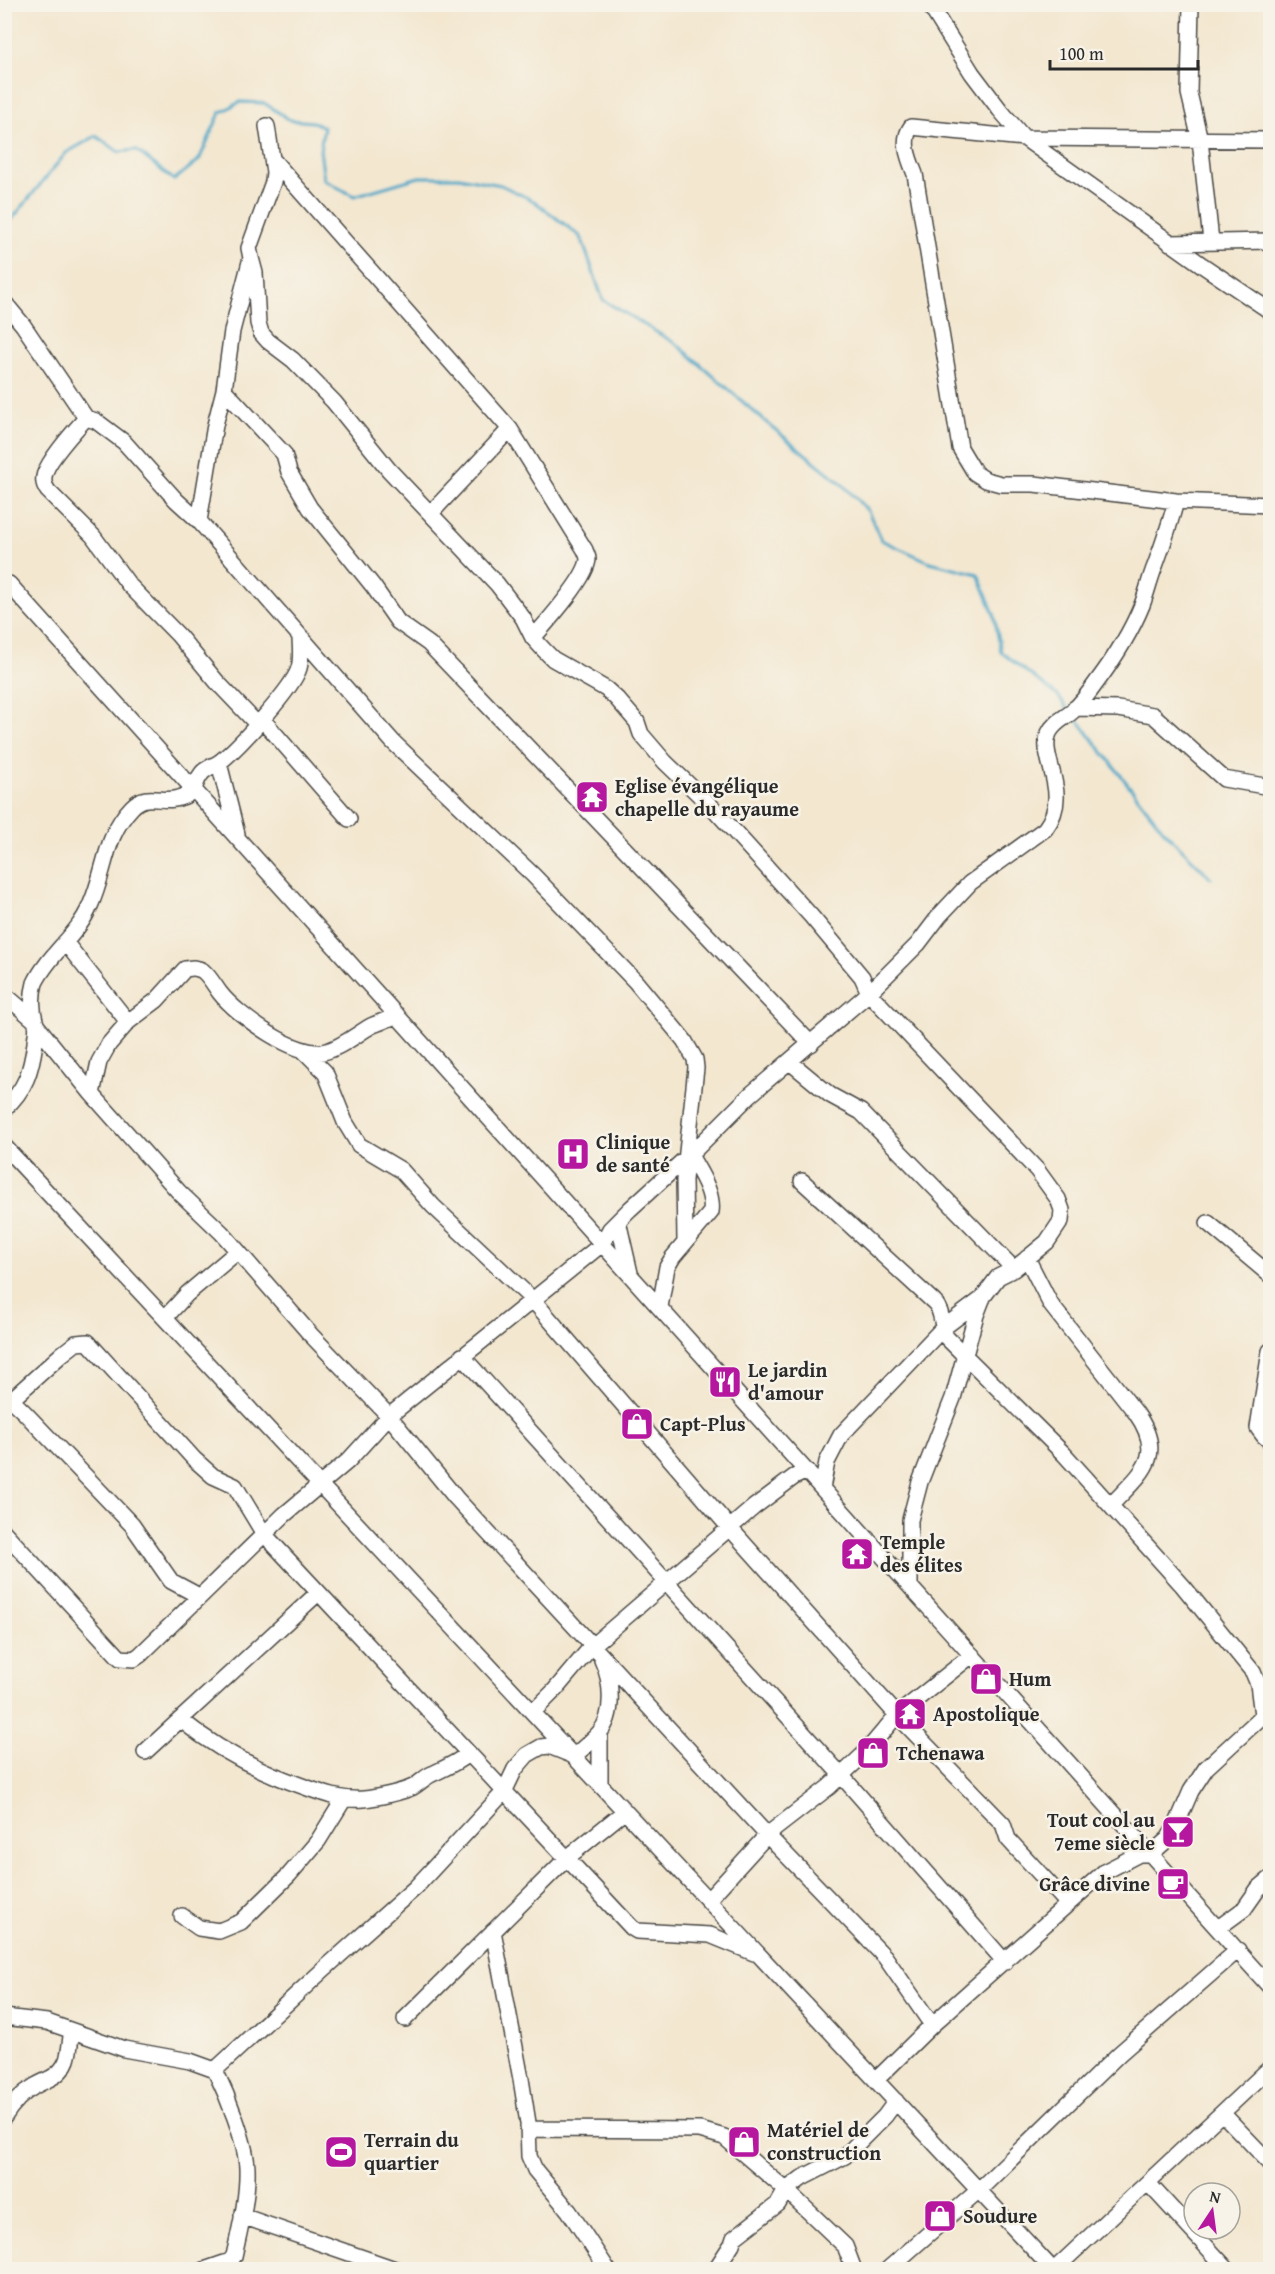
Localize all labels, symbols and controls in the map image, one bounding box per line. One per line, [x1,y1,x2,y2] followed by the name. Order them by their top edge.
[1050,33,1198,71] scale bar
[1059,40,1104,67] text: 100 m
[615,771,799,823] place label: Eglise évangélique chapelle du rayaume
[574,779,610,815] temple icon: Eglise évangélique chapelle du rayaume
[596,1127,670,1179] place label: Clinique de santé
[555,1136,591,1172] hospital icon: Clinique de santé
[748,1355,828,1407] place label: Le jardin d'amour
[707,1364,743,1400] restaurant icon: Le jardin d'amour
[619,1406,655,1442] shop icon: Capt-Plus
[660,1409,746,1438] place label: Capt-Plus
[880,1527,963,1579] place label: Temple des élites
[839,1536,875,1572] temple icon: Temple des élites
[968,1661,1004,1697] shop icon: Hum
[1009,1664,1051,1693] place label: Hum
[892,1696,928,1732] temple icon: Apostolique
[933,1699,1040,1728] place label: Apostolique
[855,1735,891,1771] shop icon: Tchenawa
[896,1738,985,1767] place label: Tchenawa
[1047,1805,1156,1857] place label: Tout cool au 7eme siècle
[1160,1814,1196,1850] bar icon: Tout cool au 7eme siècle
[1155,1866,1191,1902] cafe icon: Grâce divine
[1039,1869,1150,1898] place label: Grâce divine
[767,2115,881,2167] place label: Matériel de construction
[726,2124,762,2160] shop icon: Matériel de construction
[364,2125,459,2177] place label: Terrain du quartier
[323,2134,359,2170] sports icon: Terrain du quartier
[1182,2181,1242,2241] north arrow
[1207,2183,1224,2209] text: N
[922,2198,958,2234] shop icon: Soudure
[963,2201,1037,2230] place label: Soudure

